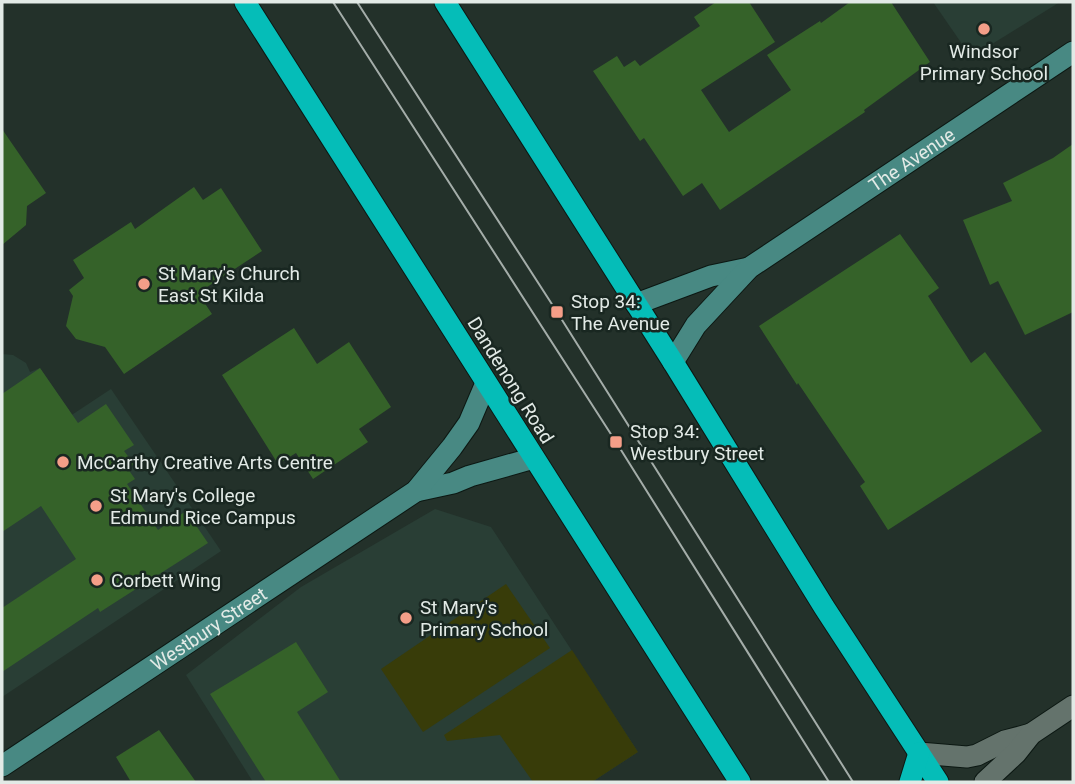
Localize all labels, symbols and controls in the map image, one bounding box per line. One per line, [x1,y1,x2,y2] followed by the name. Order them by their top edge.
[976,21,992,37] marker: Windsor Primary School
[920,40,1048,85] place label: Windsor Primary School
[865,123,960,197] street label: The Avenue
[158,262,300,307] place label: St Mary's Church East St Kilda
[136,276,152,292] marker: St Mary's Church East St Kilda
[571,290,670,335] place label: Stop 34: The Avenue
[549,304,565,320] marker: Stop 34: The Avenue
[462,313,559,448] street label: Dandenong Road
[630,420,764,465] place label: Stop 34: Westbury Street
[608,434,624,450] marker: Stop 34: Westbury Street
[77,451,333,474] place label: McCarthy Creative Arts Centre
[55,454,71,470] marker: McCarthy Creative Arts Centre
[110,484,296,529] place label: St Mary's College Edmund Rice Campus
[88,498,104,514] marker: St Mary's College Edmund Rice Campus
[111,569,221,592] place label: Corbett Wing
[89,572,105,588] marker: Corbett Wing
[147,582,271,676] street label: Westbury Street
[420,596,548,641] place label: St Mary's Primary School
[398,610,414,626] marker: St Mary's Primary School

